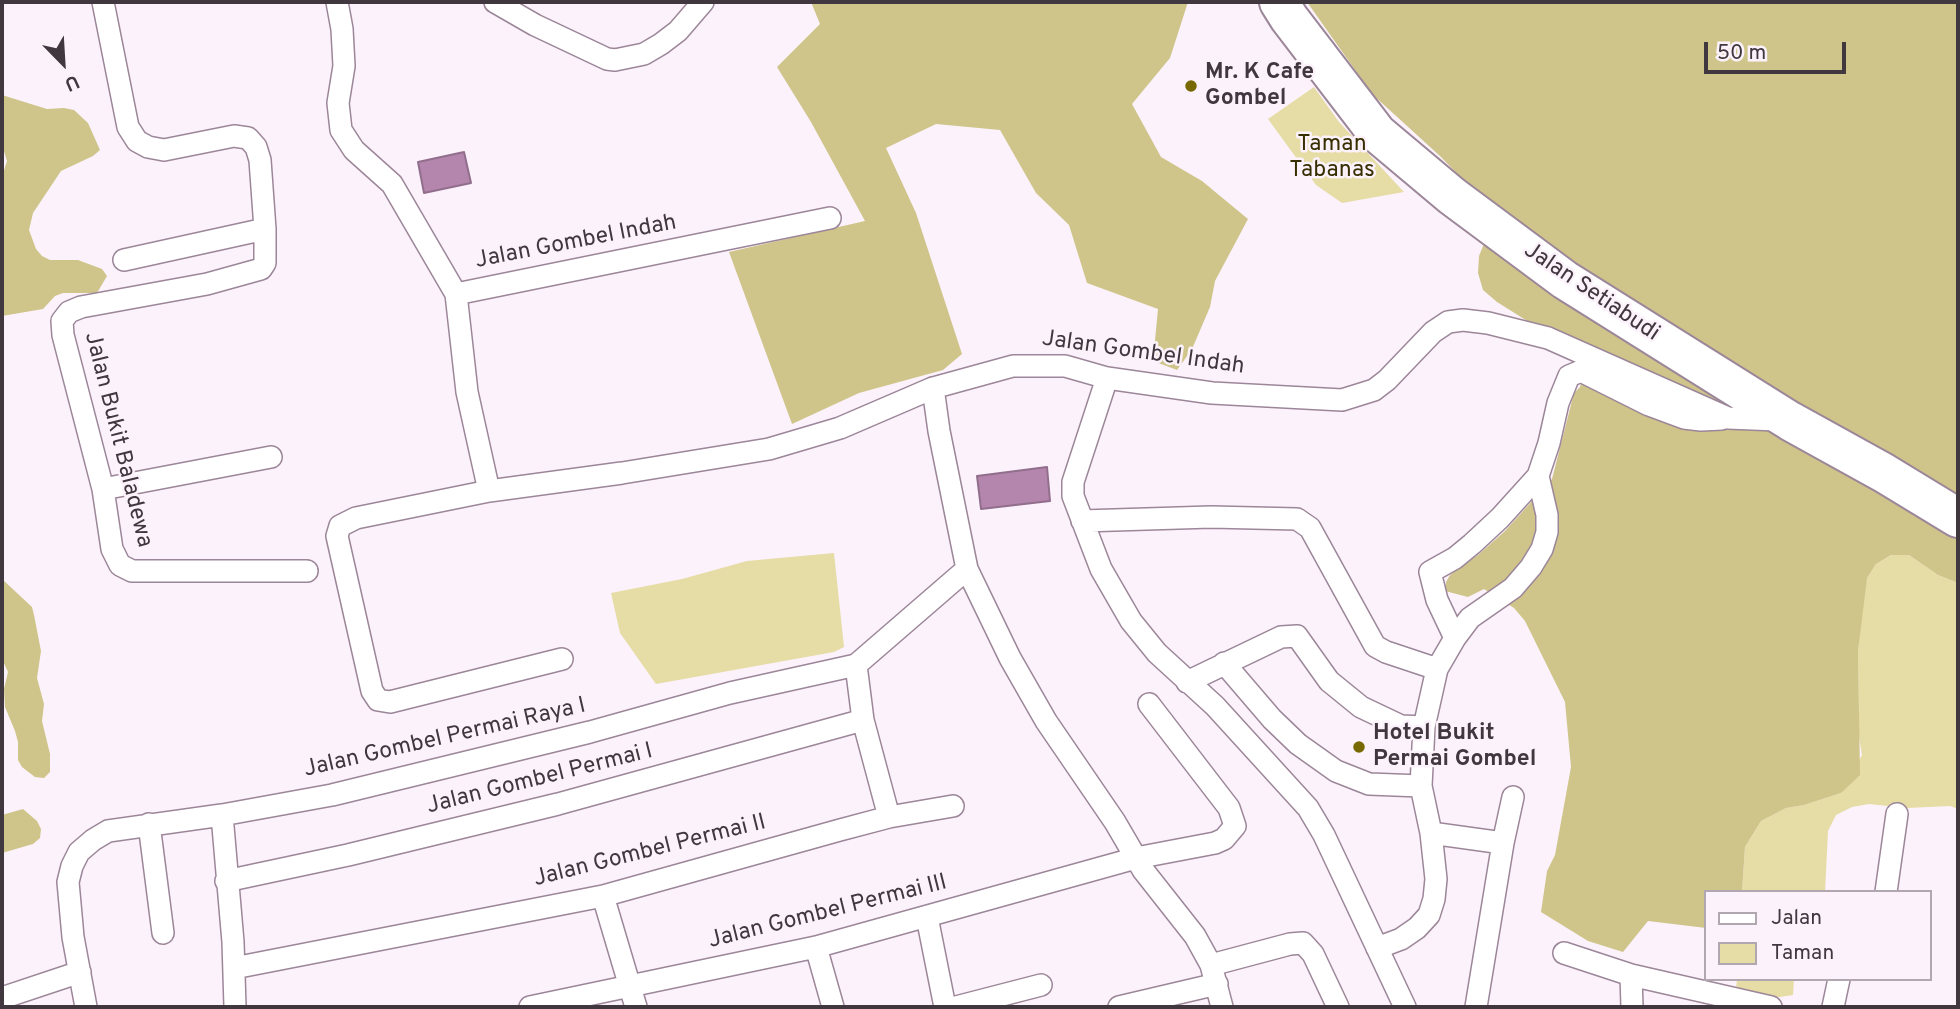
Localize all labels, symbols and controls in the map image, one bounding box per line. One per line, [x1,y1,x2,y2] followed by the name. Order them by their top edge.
[28,28,98,98] north arrow
[1708,28,1850,72] scale bar
[1717,40,1766,67] text: 50 m
[1205,59,1314,113] place label: Mr. K Cafe Gombel
[60,68,83,96] text: U
[1183,78,1199,94] marker: Mr. K Cafe Gombel
[1289,131,1375,185] park label: Taman Tabanas
[473,210,679,276] street label: Jalan Gombel Indah
[1518,237,1664,349] street label: Jalan Setiabudi
[1040,326,1246,382] street label: Jalan Gombel Indah
[77,330,157,550] street label: Jalan Bukit Baladewa
[301,693,589,785] street label: Jalan Gombel Permai Raya I
[1373,720,1536,774] place label: Hotel Bukit Permai Gombel
[424,739,656,821] street label: Jalan Gombel Permai I
[1351,739,1367,755] marker: Hotel Bukit Permai Gombel
[531,810,769,894] street label: Jalan Gombel Permai II
[706,870,950,956] street label: Jalan Gombel Permai III
[1704,890,1932,981] legend
[1771,905,1822,932] text: Jalan
[1771,940,1834,967] text: Taman

